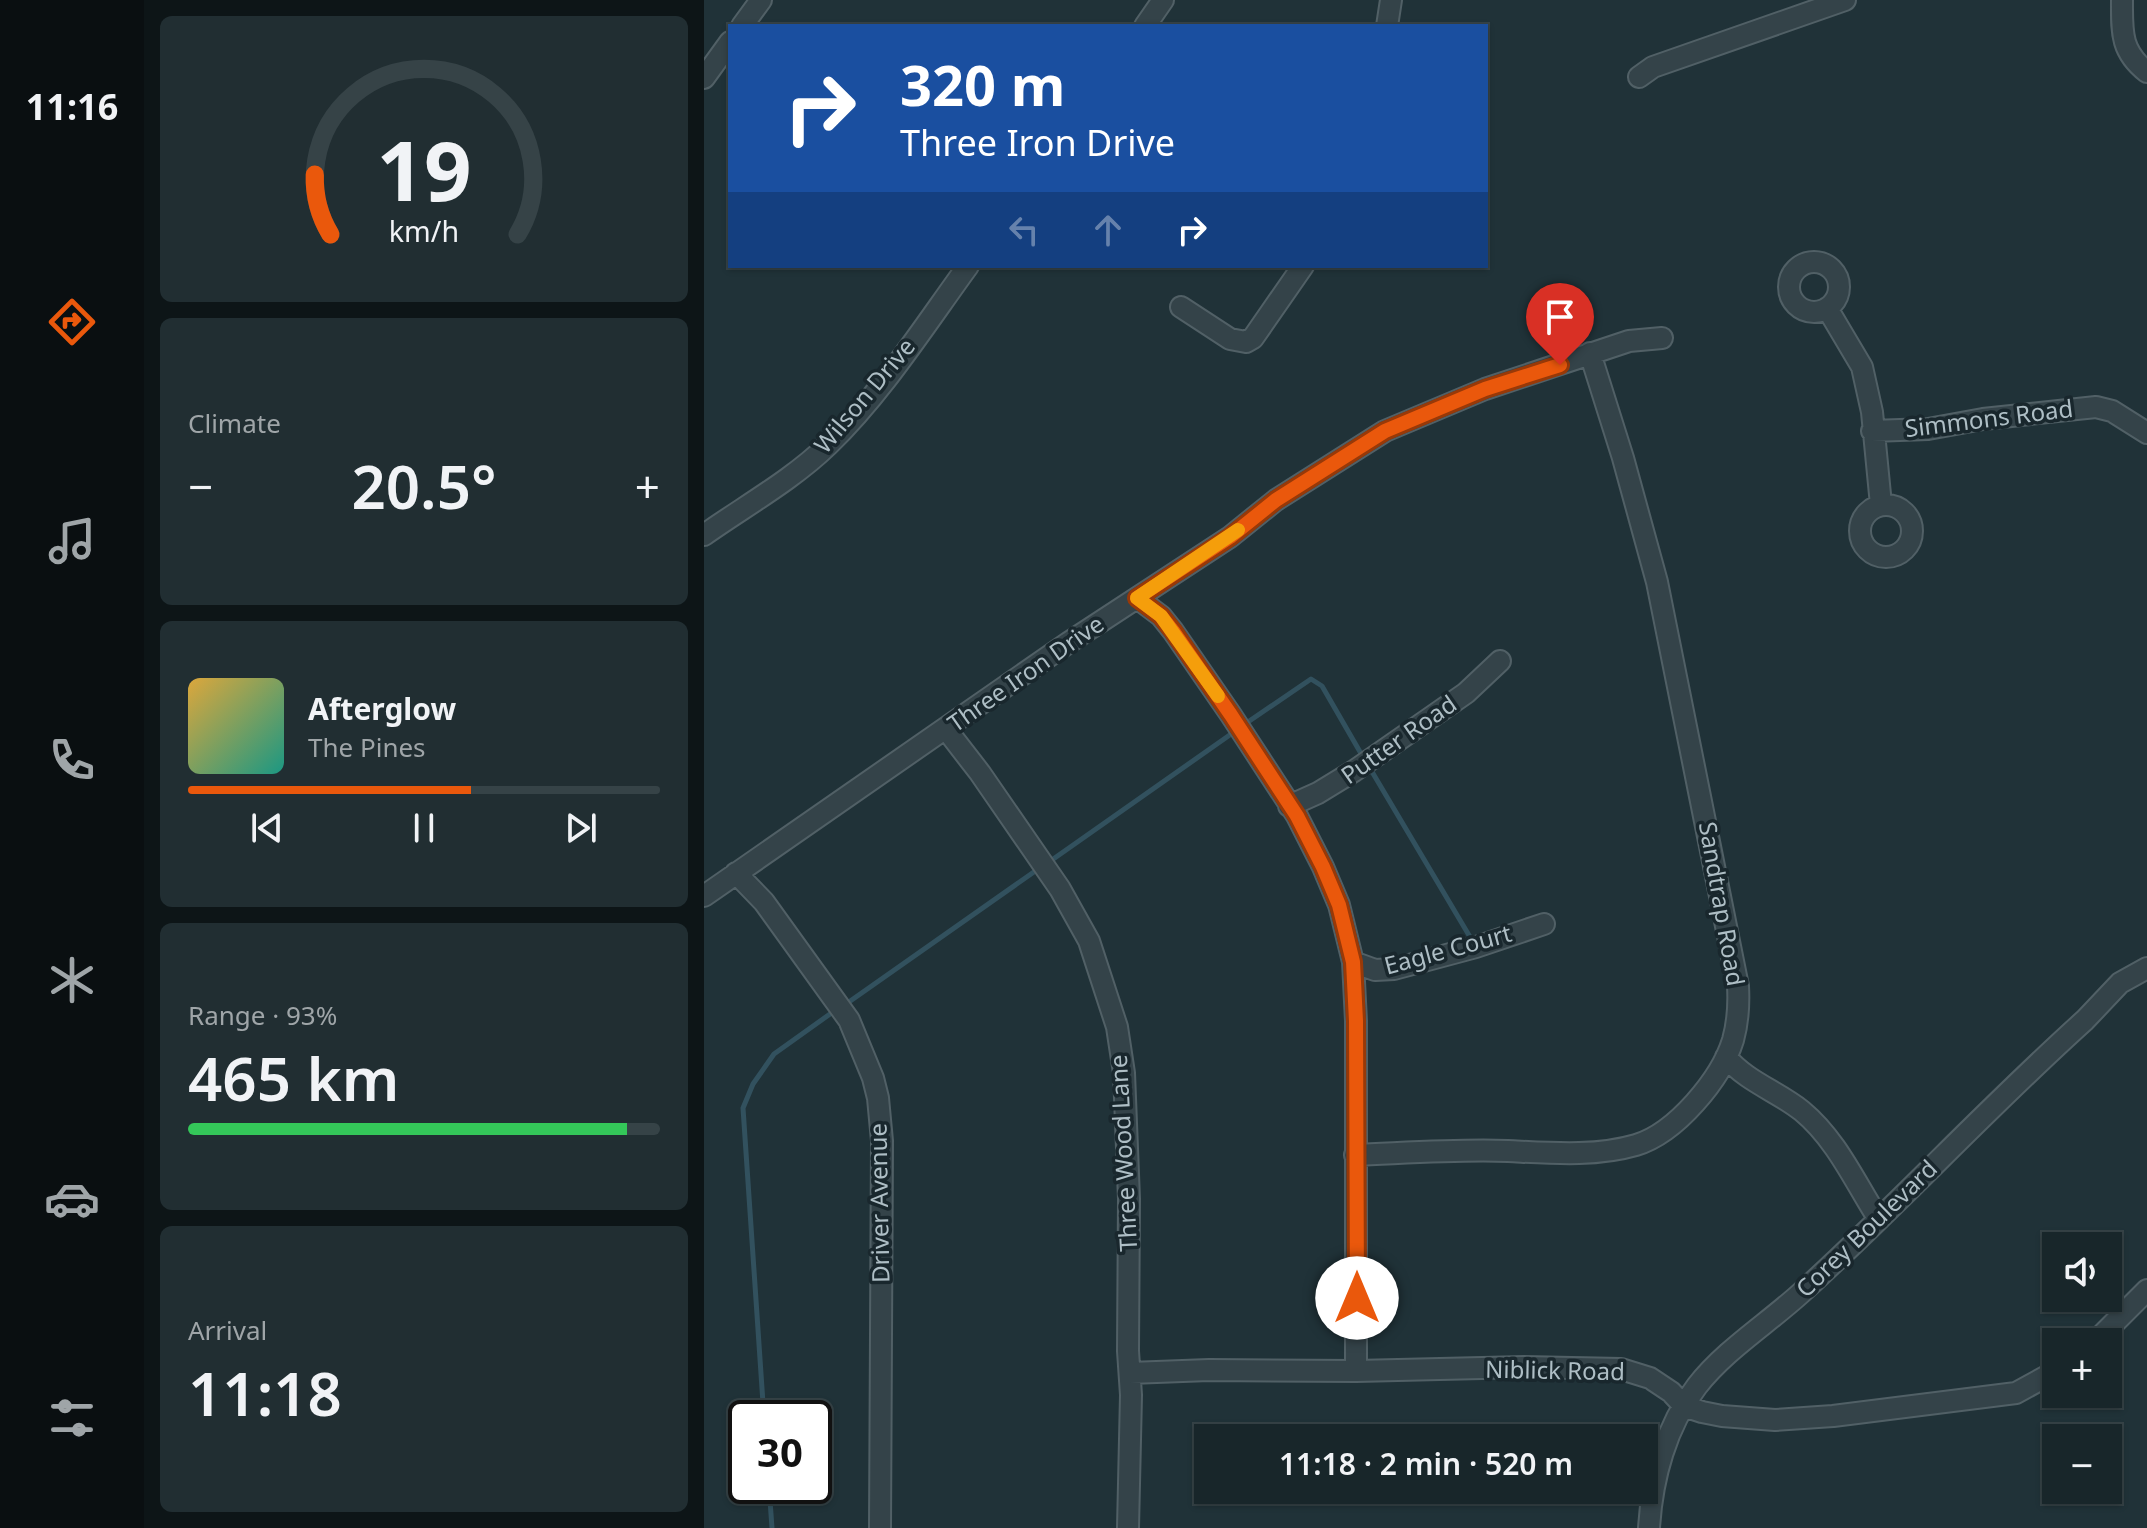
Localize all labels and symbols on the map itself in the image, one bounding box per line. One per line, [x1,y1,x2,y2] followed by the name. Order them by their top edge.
[1526,283,1594,365] pin
[806,330,922,460] street label: Wilson Drive
[1903,391,2075,444] street label: Simmons Road
[941,607,1110,739] street label: Three Iron Drive
[1334,687,1463,791] street label: Putter Road
[1692,819,1753,989] street label: Sandtrap Road
[1380,916,1515,981] street label: Eagle Court
[1101,1054,1144,1252] street label: Three Wood Lane
[861,1123,896,1283] street label: Driver Avenue
[1788,1152,1944,1304] street label: Corey Boulevard
[1315,1256,1399,1340] position arrow
[1485,1352,1625,1387] street label: Niblick Road
[728,1400,832,1504] speed limit sign: 30

